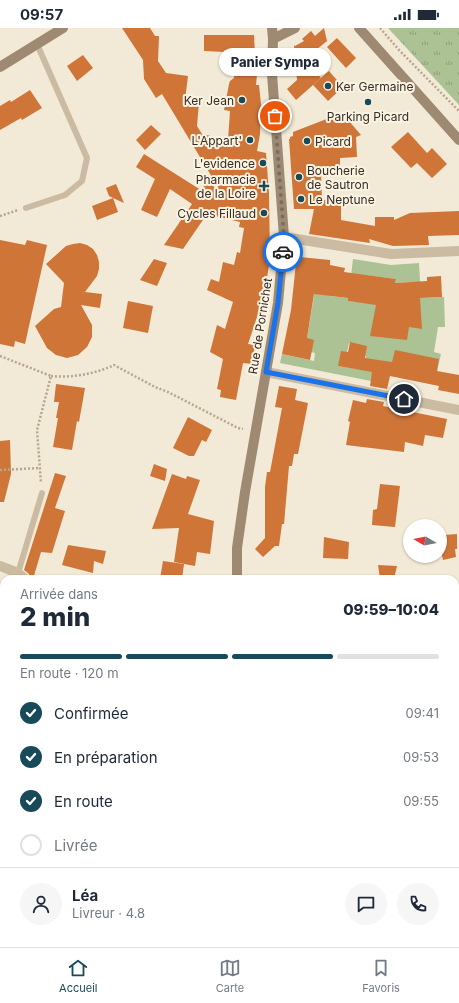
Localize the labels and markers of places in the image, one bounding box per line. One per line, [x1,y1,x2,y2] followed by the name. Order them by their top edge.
[219,48,331,76] callout: Panier Sympa
[336,79,413,94] place label: Ker Germaine
[323,81,333,91] marker: Ker Germaine
[184,93,234,108] place label: Ker Jean
[237,95,247,105] marker: Ker Jean
[363,97,373,107] marker: Parking Picard
[258,99,292,133] pin
[327,109,409,124] place label: Parking Picard
[192,133,242,148] place label: L'Appart'
[315,134,351,149] place label: Picard
[245,135,255,145] marker: L'Appart'
[302,136,312,146] marker: Picard
[194,156,255,171] place label: L'evidence
[258,158,268,168] marker: L'evidence
[307,163,369,192] place label: Boucherie de Sautron
[196,172,256,201] place label: Pharmacie de la Loire
[294,172,304,182] marker: Boucherie de Sautron
[259,181,269,191] marker: Pharmacie de la Loire
[309,192,375,207] place label: Le Neptune
[296,194,306,204] marker: Le Neptune
[177,206,256,221] place label: Cycles Fillaud
[259,208,269,218] marker: Cycles Fillaud
[387,382,421,416] pin

